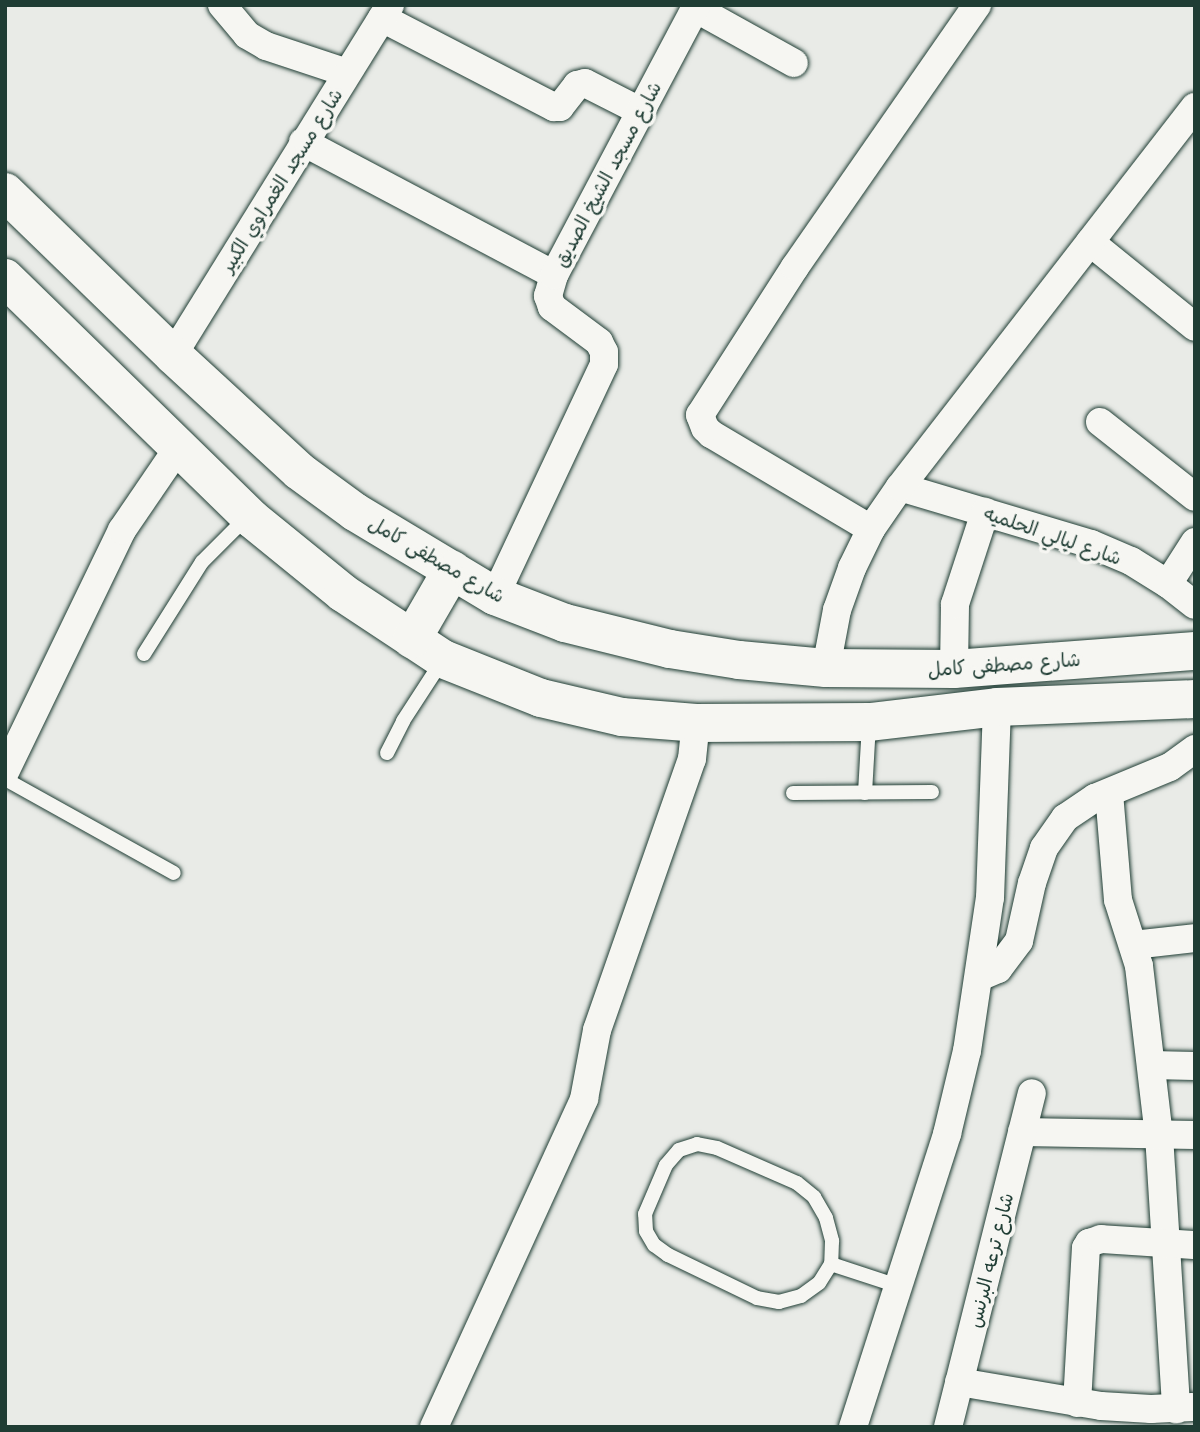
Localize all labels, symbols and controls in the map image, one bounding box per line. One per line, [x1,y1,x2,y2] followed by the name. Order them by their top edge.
[548,77,666,271] street label: شارع مسجد الشيخ الصديق
[215,84,347,276] street label: شارع مسجد الغمراوي الكبير
[981,501,1125,569] street label: شارع ليالي الحلميه
[365,511,509,607] street label: شارع مصطفى كامل
[927,647,1081,681] street label: شارع مصطفى كامل
[962,1190,1018,1330] street label: شارع ترعه البرنس

